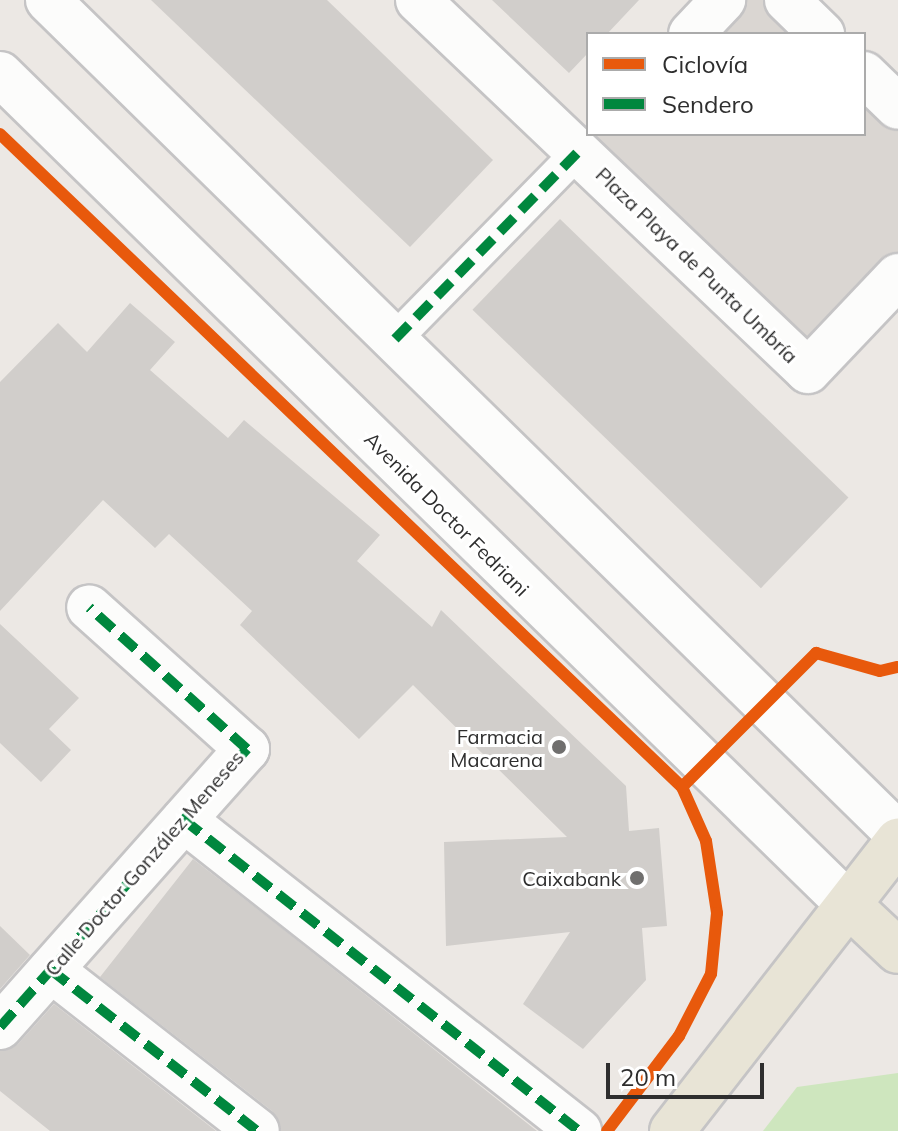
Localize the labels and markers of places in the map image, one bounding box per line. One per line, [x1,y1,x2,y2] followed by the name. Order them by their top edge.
[450,724,543,771] place label: Farmacia Macarena
[550,738,568,756] marker: Farmacia Macarena
[522,866,621,890] place label: Caixabank
[628,869,646,887] marker: Caixabank

